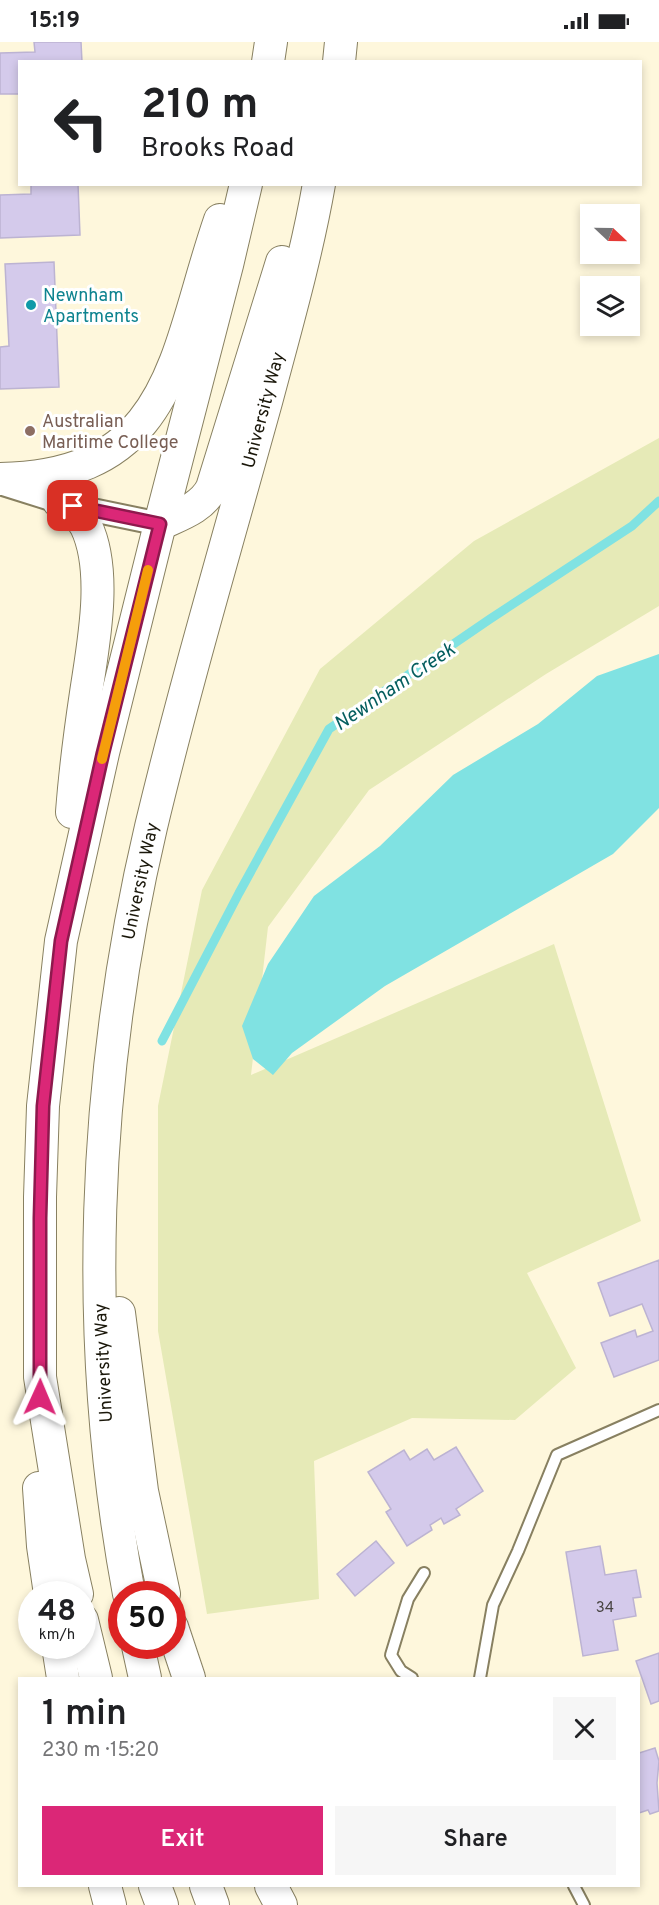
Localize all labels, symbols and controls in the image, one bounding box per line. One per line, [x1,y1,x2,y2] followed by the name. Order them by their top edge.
[30,8,80,35] text: 15:19
[141,80,258,133] text: 210 m
[42,84,120,162] icon: left
[141,132,294,166] text: Brooks Road
[580,204,640,264] north arrow
[580,204,640,336] map controls
[580,276,640,336] button: layers
[43,285,139,329] place label: Newnham Apartments
[24,298,38,312] marker: Newnham Apartments
[238,350,291,471] street label: University Way
[42,411,179,455] place label: Australian Maritime College
[23,424,37,438] marker: Australian Maritime College
[47,480,98,531] pin
[56,489,89,522] icon: arrive
[330,637,461,738] water label: Newnham Creek
[118,821,165,942] street label: University Way
[90,1303,119,1423] street label: University Way
[8,1365,72,1429] position arrow
[108,1581,186,1659] speed limit sign: 50
[38,1594,76,1631] text: 48
[596,1599,614,1618] house number: 34
[39,1626,75,1645] text: km/h
[42,1692,127,1738] text: 1 min
[553,1697,616,1760] button: close
[42,1738,159,1764] text: 230 m · 15:20
[42,1806,323,1875] button: Exit
[335,1806,616,1875] button: Share

